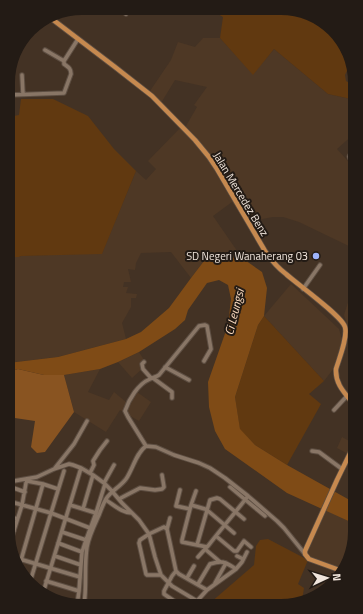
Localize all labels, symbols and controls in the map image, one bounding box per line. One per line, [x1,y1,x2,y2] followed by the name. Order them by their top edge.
[209,149,273,239] street label: Jalan Mercedez Benz
[186,248,308,264] place label: SD Negeri Wanaherang 03
[311,251,321,261] marker: SD Negeri Wanaherang 03
[219,285,249,337] water label: Ci Leungsi
[307,558,347,598] north arrow
[329,573,345,582] text: N

